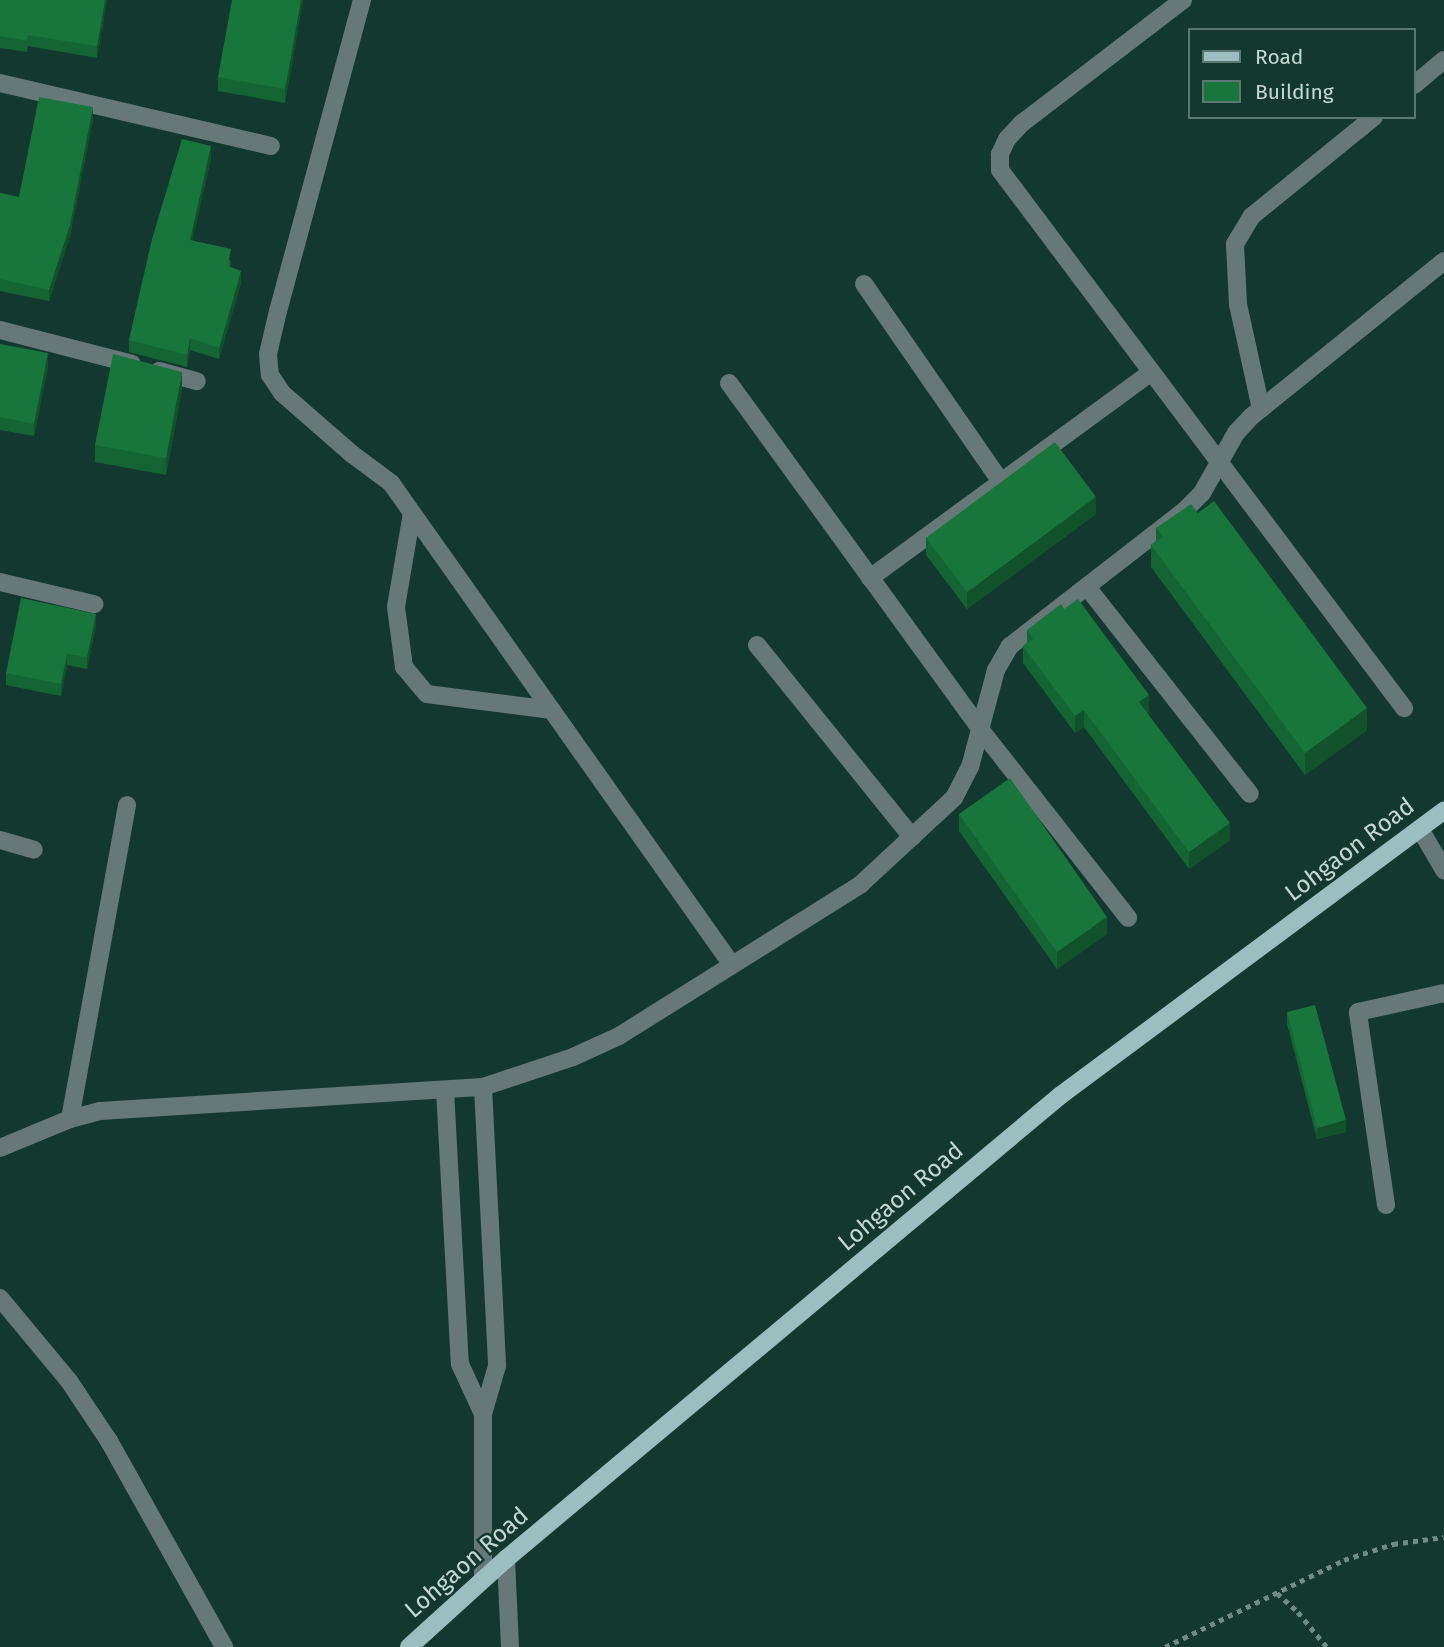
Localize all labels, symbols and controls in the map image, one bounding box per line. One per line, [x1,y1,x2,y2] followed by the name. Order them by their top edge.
[1188,28,1416,119] legend
[1255,44,1303,70] text: Road
[1255,79,1334,105] text: Building
[1280,792,1420,908] street label: Lohgaon Road
[833,1136,969,1258] street label: Lohgaon Road
[399,1502,535,1624] street label: Lohgaon Road

